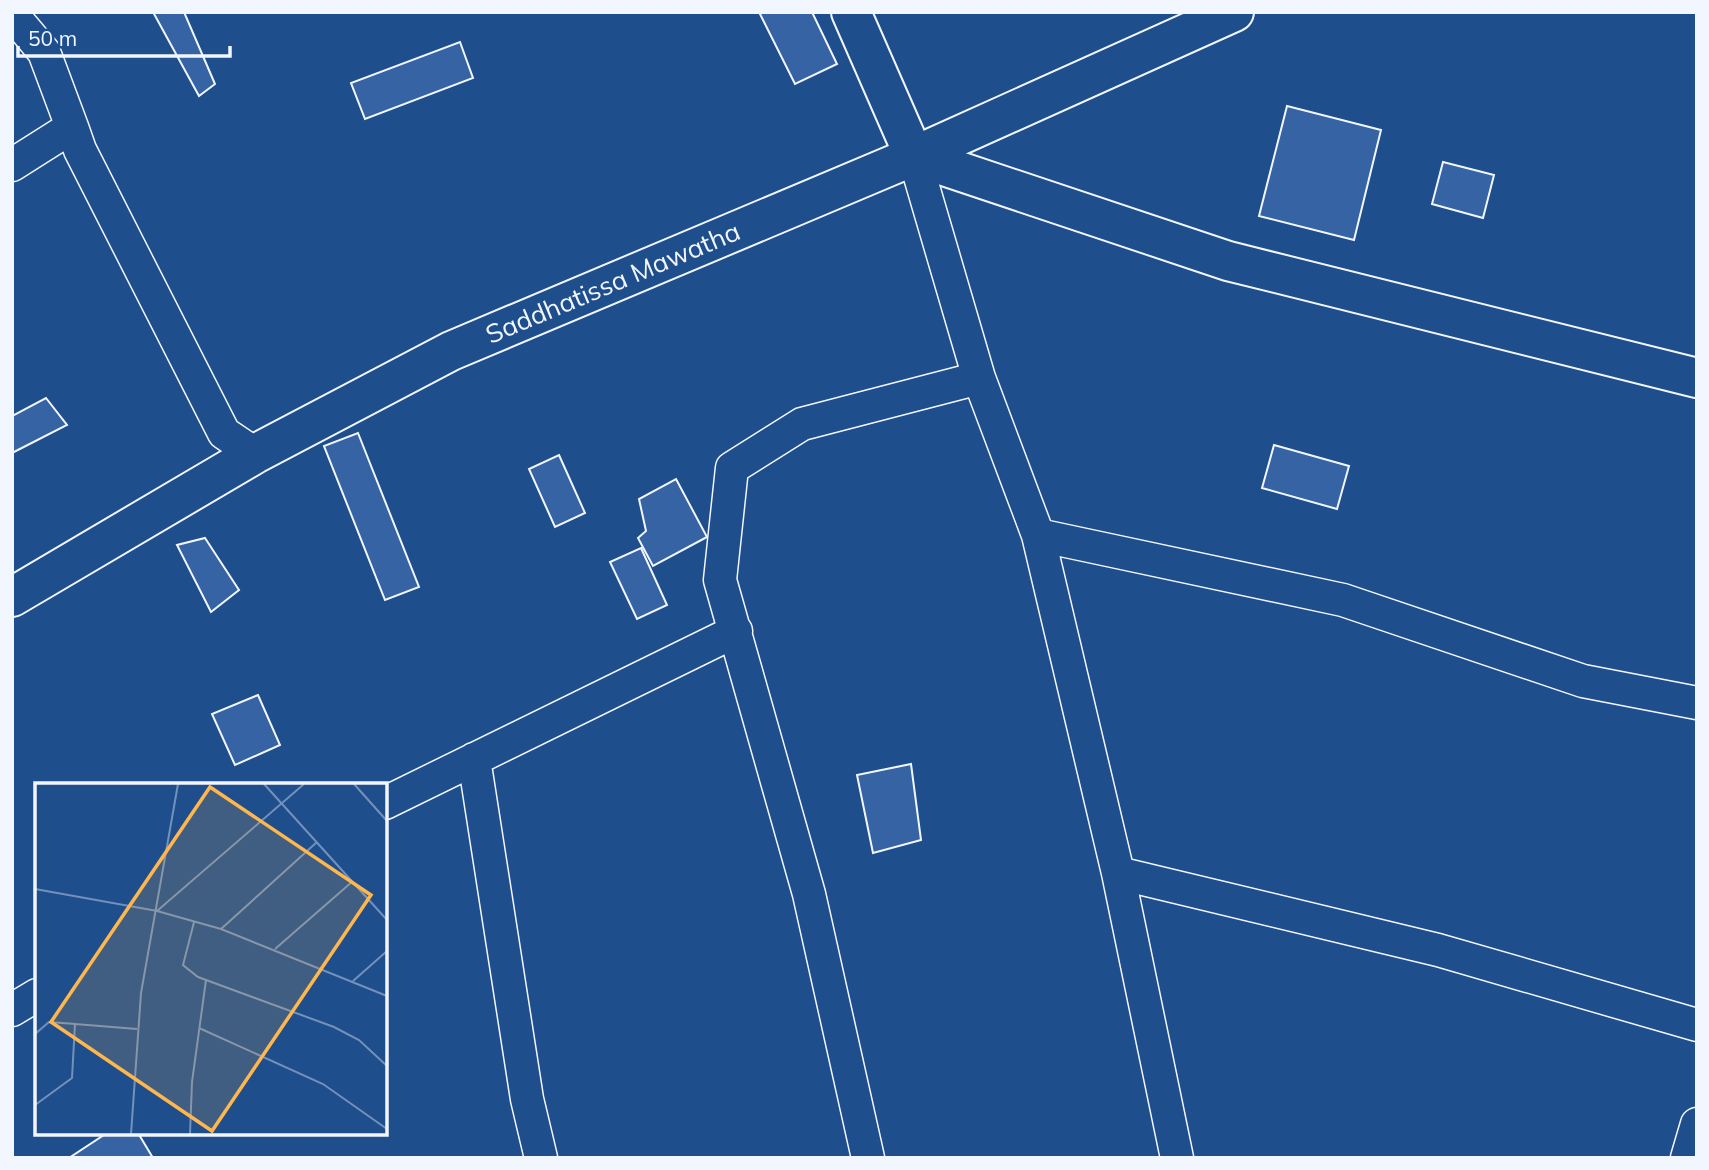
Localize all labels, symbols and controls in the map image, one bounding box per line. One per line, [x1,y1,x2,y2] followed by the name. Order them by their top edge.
[18,14,229,58] scale bar
[28,25,77,51] text: 50 m
[480,214,745,351] street label: Saddhatissa Mawatha
[35,783,387,1135] inset map

